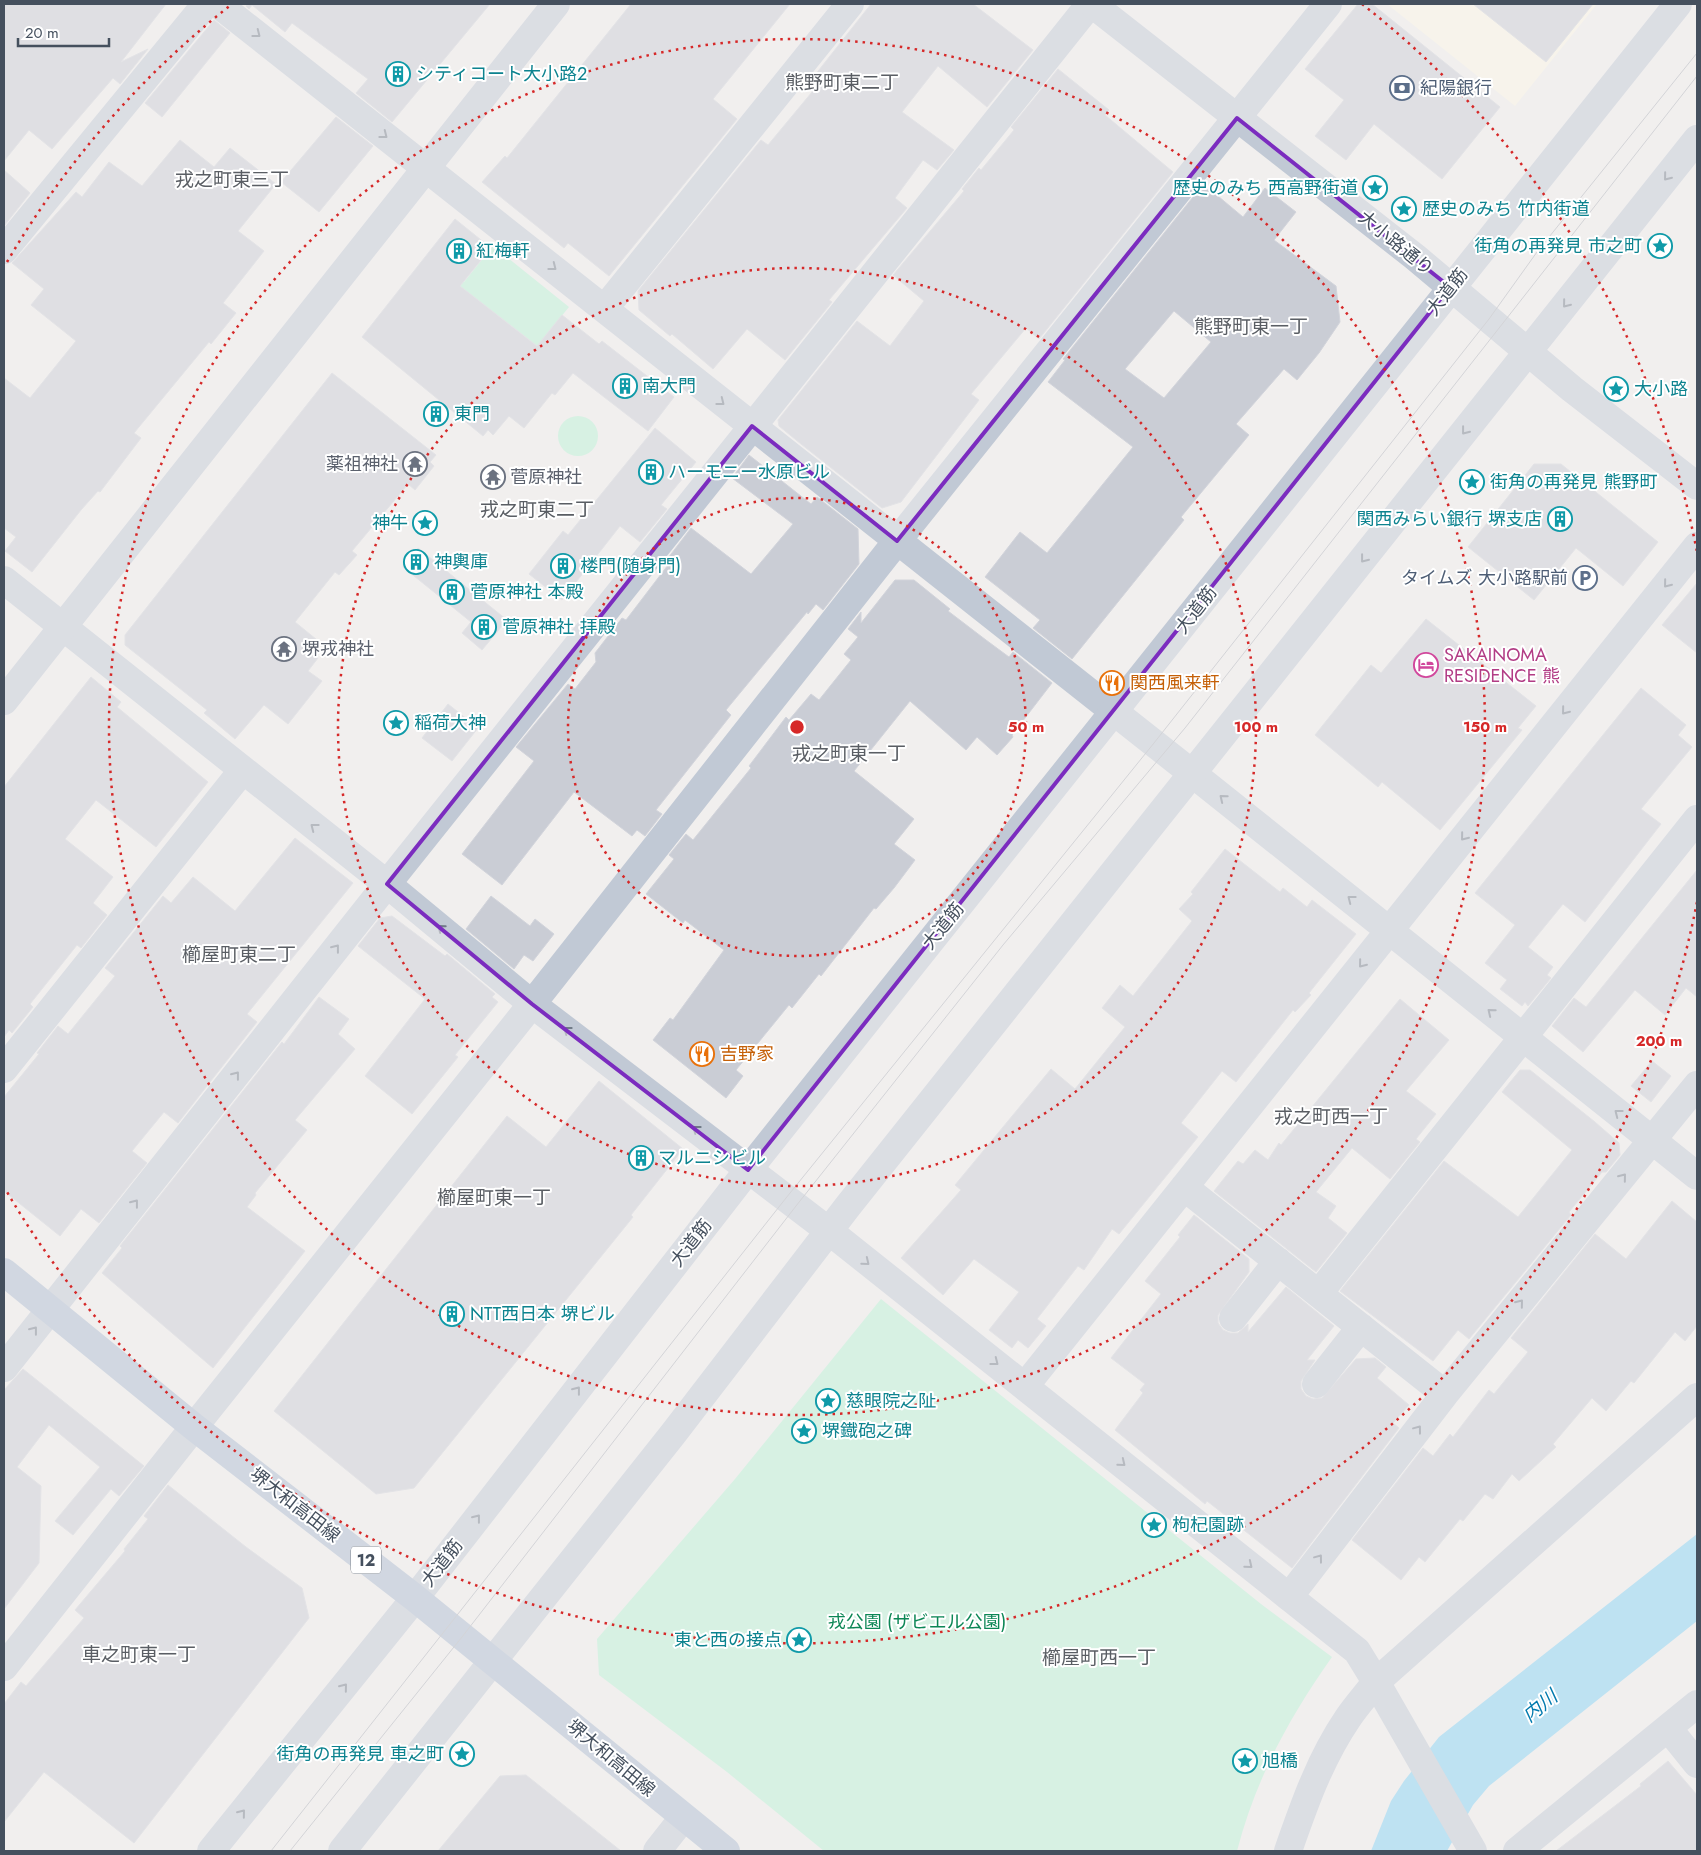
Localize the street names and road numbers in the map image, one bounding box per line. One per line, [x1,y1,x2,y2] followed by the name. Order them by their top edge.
[1353,205,1439,281] street label: 大小路通り
[1420,263,1474,321] street label: 大道筋
[1169,581,1223,639] street label: 大道筋
[916,897,970,955] street label: 大道筋
[664,1214,718,1272] street label: 大道筋
[244,1462,346,1548] street label: 堺大和高田線
[415,1534,469,1592] street label: 大道筋
[351,1546,381,1574] road number: 12
[561,1713,661,1803] street label: 堺大和高田線

